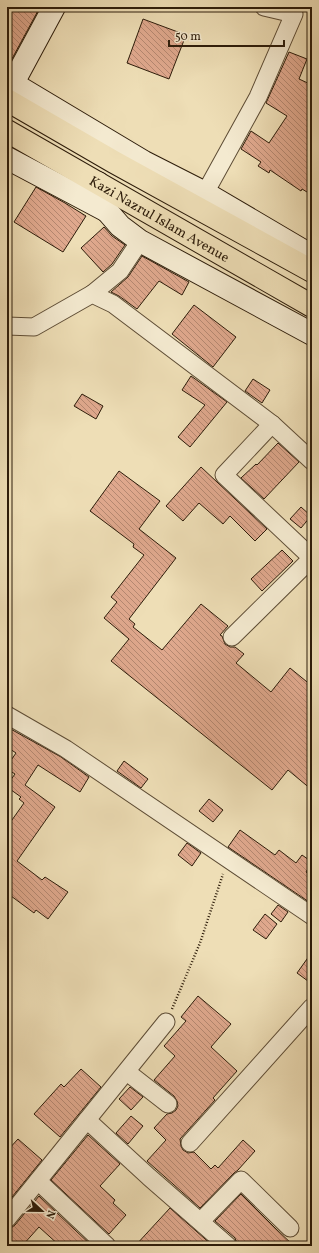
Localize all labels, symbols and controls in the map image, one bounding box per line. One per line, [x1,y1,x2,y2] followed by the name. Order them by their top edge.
[169,22,284,48] scale bar
[175,29,201,45] text: 50 m
[85,172,233,268] street label: Kazi Nazrul Islam Avenue
[22,1191,62,1231] north arrow
[41,1208,58,1221] text: N

